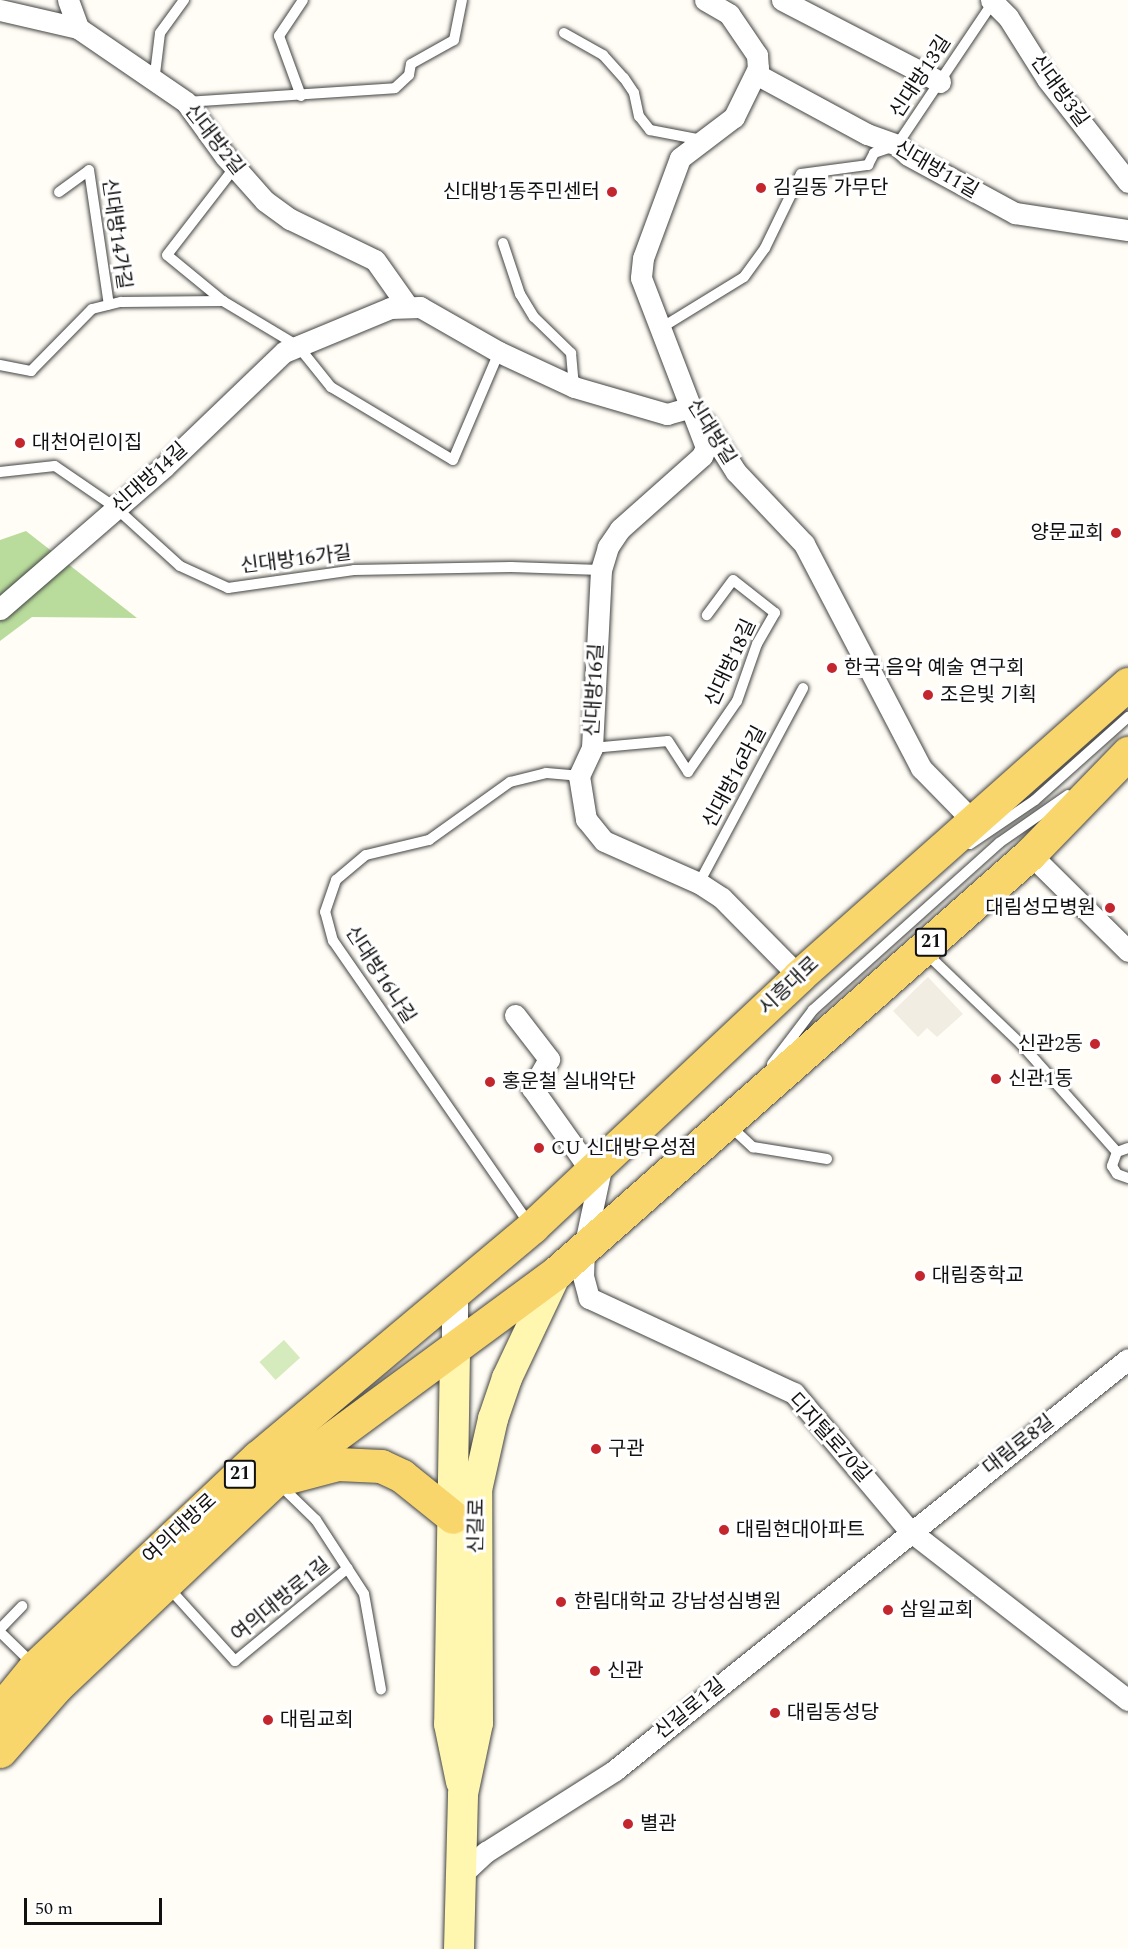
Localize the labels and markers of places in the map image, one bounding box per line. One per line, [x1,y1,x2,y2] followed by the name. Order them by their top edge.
[773,176,888,200] place label: 김길동 가무단
[443,180,600,204] place label: 신대방1동주민센터
[754,181,768,195] marker: 김길동 가무단
[605,185,619,199] marker: 신대방1동주민센터
[32,431,142,455] place label: 대천어린이집
[13,436,27,450] marker: 대천어린이집
[1030,521,1104,545] place label: 양문교회
[1109,526,1123,540] marker: 양문교회
[844,656,1025,680] place label: 한국 음악 예술 연구회
[825,661,839,675] marker: 한국 음악 예술 연구회
[940,683,1037,707] place label: 조은빛 기획
[921,688,935,702] marker: 조은빛 기획
[986,896,1096,920] place label: 대림성모병원
[1101,899,1119,917] marker: 대림성모병원
[1018,1032,1083,1056] place label: 신관2동
[1088,1037,1102,1051] marker: 신관2동
[1008,1067,1073,1091] place label: 신관1동
[502,1070,636,1094] place label: 홍운철 실내악단
[989,1072,1003,1086] marker: 신관1동
[483,1075,497,1089] marker: 홍운철 실내악단
[551,1136,697,1160] place label: CU 신대방우성점
[532,1141,546,1155] marker: CU 신대방우성점
[932,1264,1024,1288] place label: 대림중학교
[913,1269,927,1283] marker: 대림중학교
[608,1437,645,1461] place label: 구관
[589,1442,603,1456] marker: 구관
[736,1518,865,1542] place label: 대림현대아파트
[717,1523,731,1537] marker: 대림현대아파트
[574,1590,781,1614] place label: 한림대학교 강남성심병원
[552,1593,570,1611] marker: 한림대학교 강남성심병원
[900,1598,974,1622] place label: 삼일교회
[881,1603,895,1617] marker: 삼일교회
[607,1659,644,1683] place label: 신관
[588,1664,602,1678] marker: 신관
[787,1701,879,1725] place label: 대림동성당
[768,1706,782,1720] marker: 대림동성당
[280,1708,354,1732] place label: 대림교회
[261,1713,275,1727] marker: 대림교회
[640,1812,677,1836] place label: 별관
[621,1817,635,1831] marker: 별관

